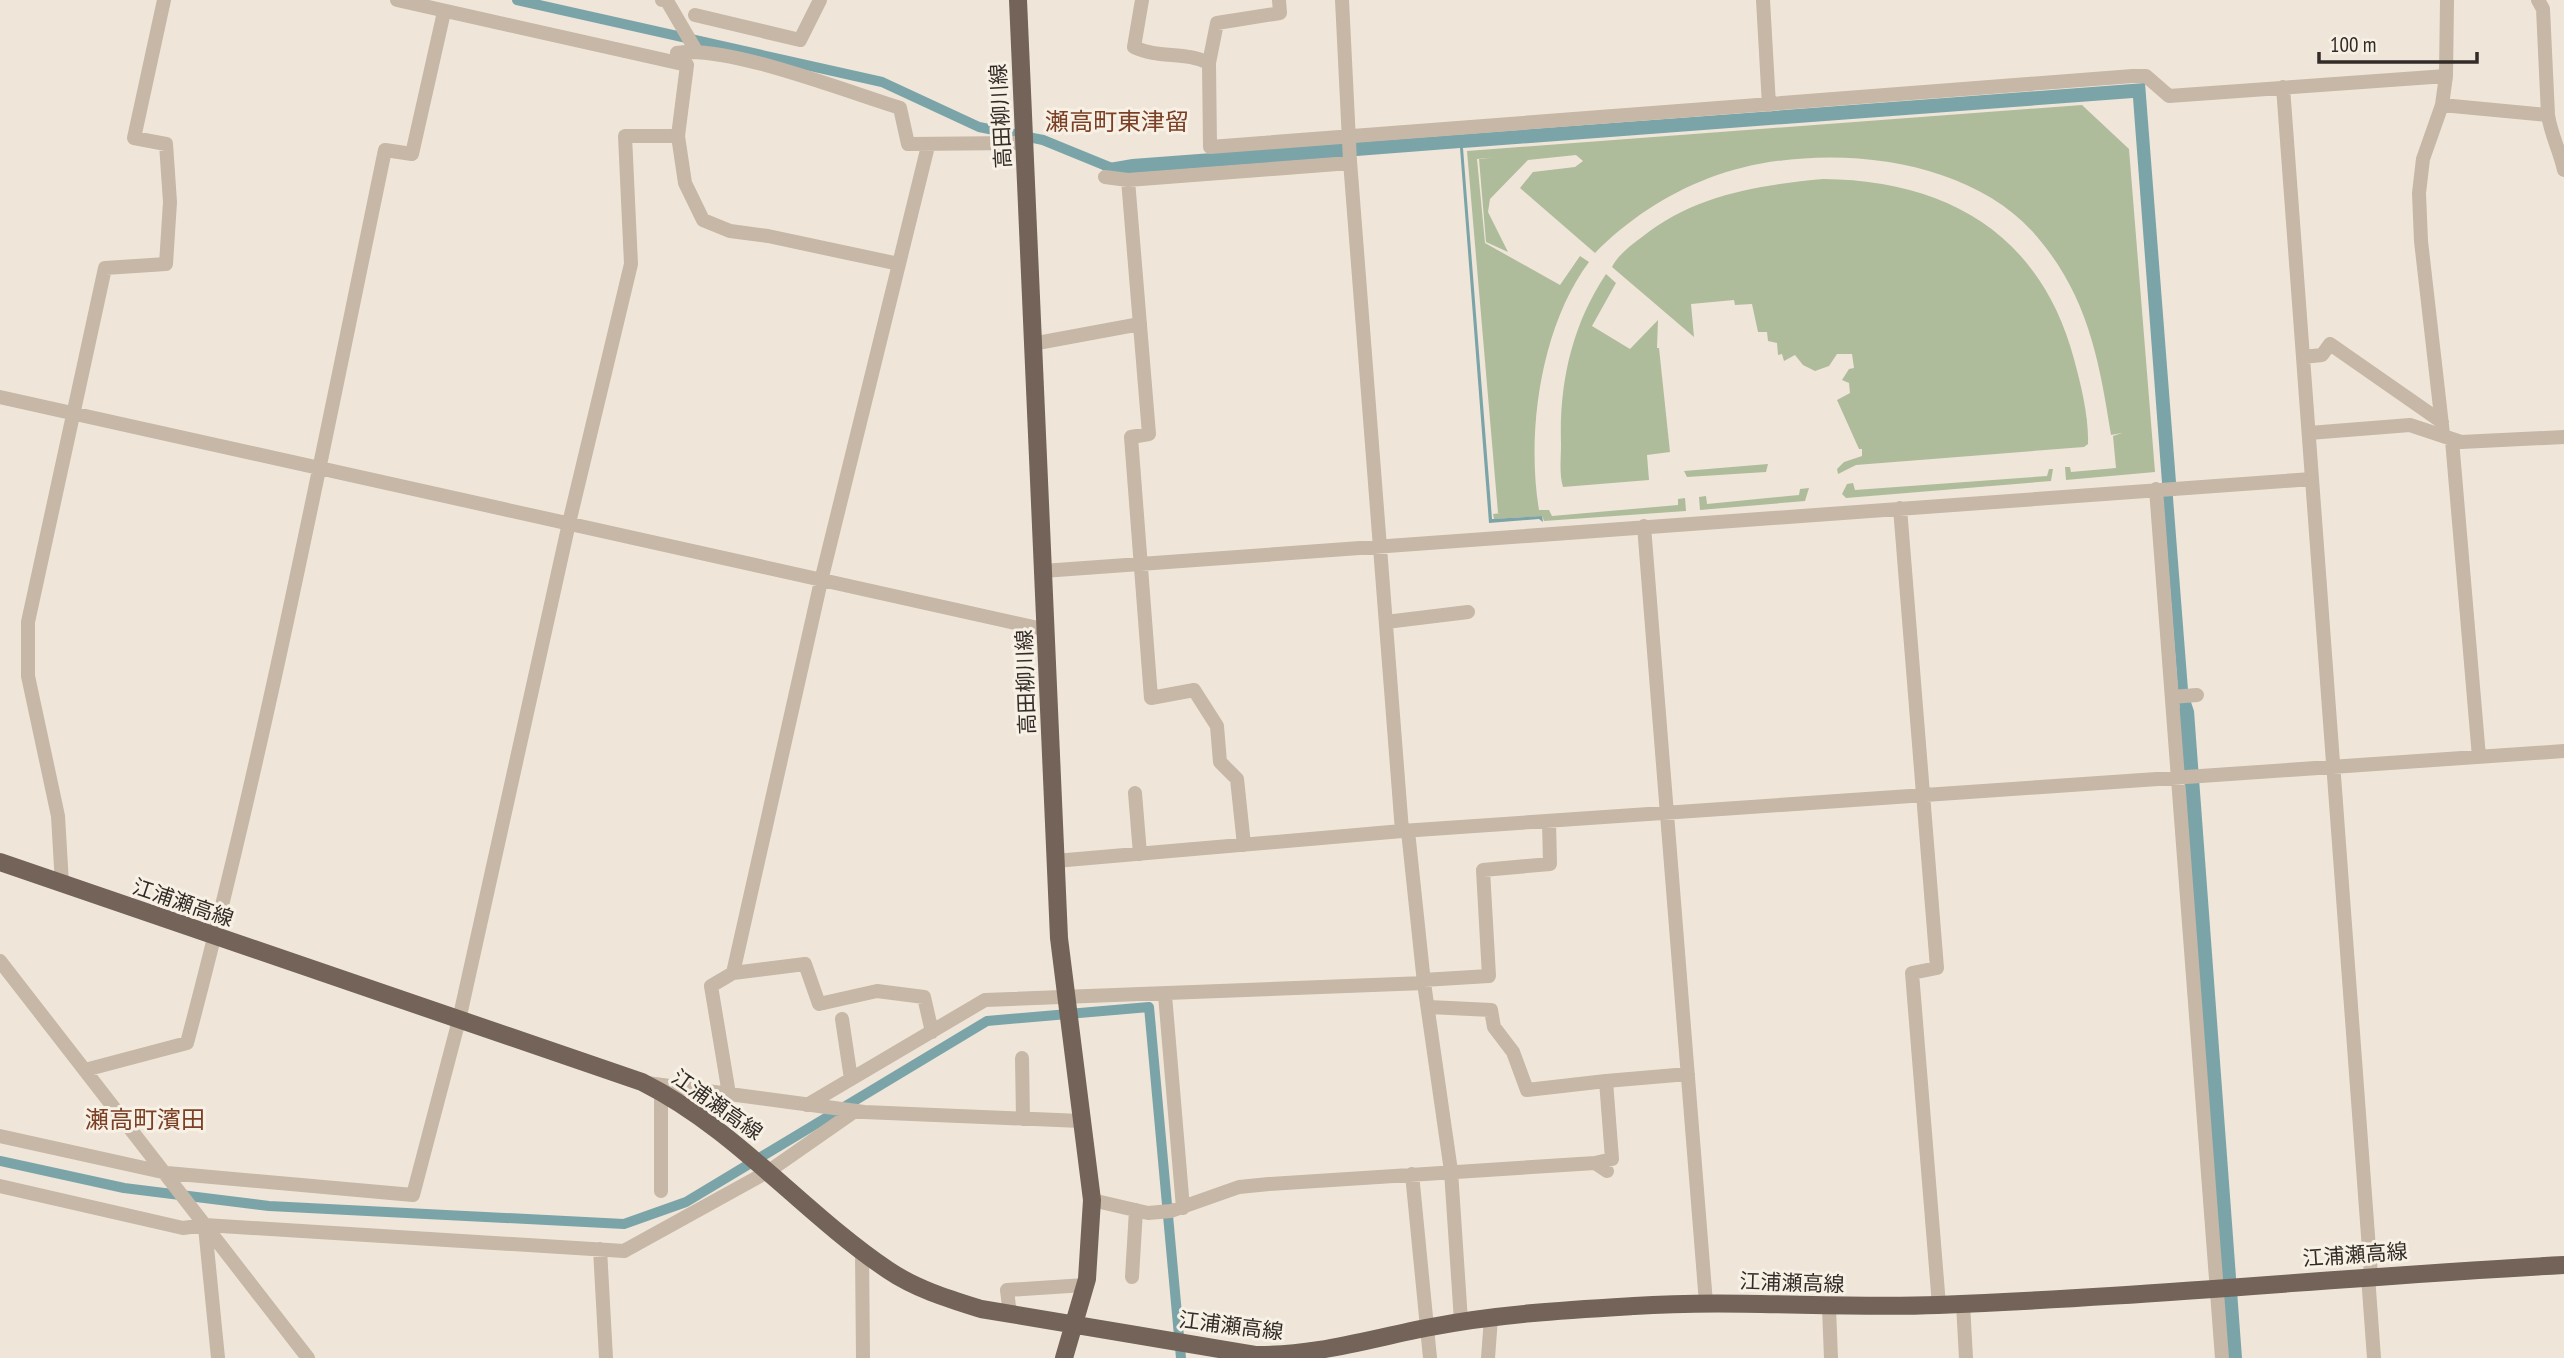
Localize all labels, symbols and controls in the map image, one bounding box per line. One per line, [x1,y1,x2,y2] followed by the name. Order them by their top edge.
[2319,21,2476,65] scale bar
[2330,31,2376,58] text: 100 m
[984,63,1017,169] street label: 高田柳川線
[1045,106,1189,137] district label: 瀬高町東津留
[1010,629,1041,735] street label: 高田柳川線
[129,873,237,932] street label: 江浦瀬高線
[667,1063,768,1146] street label: 江浦瀬高線
[85,1104,205,1135] district label: 瀬高町濱田
[2302,1237,2408,1272] street label: 江浦瀬高線
[1739,1267,1845,1298] street label: 江浦瀬高線
[1177,1306,1285,1345] street label: 江浦瀬高線

